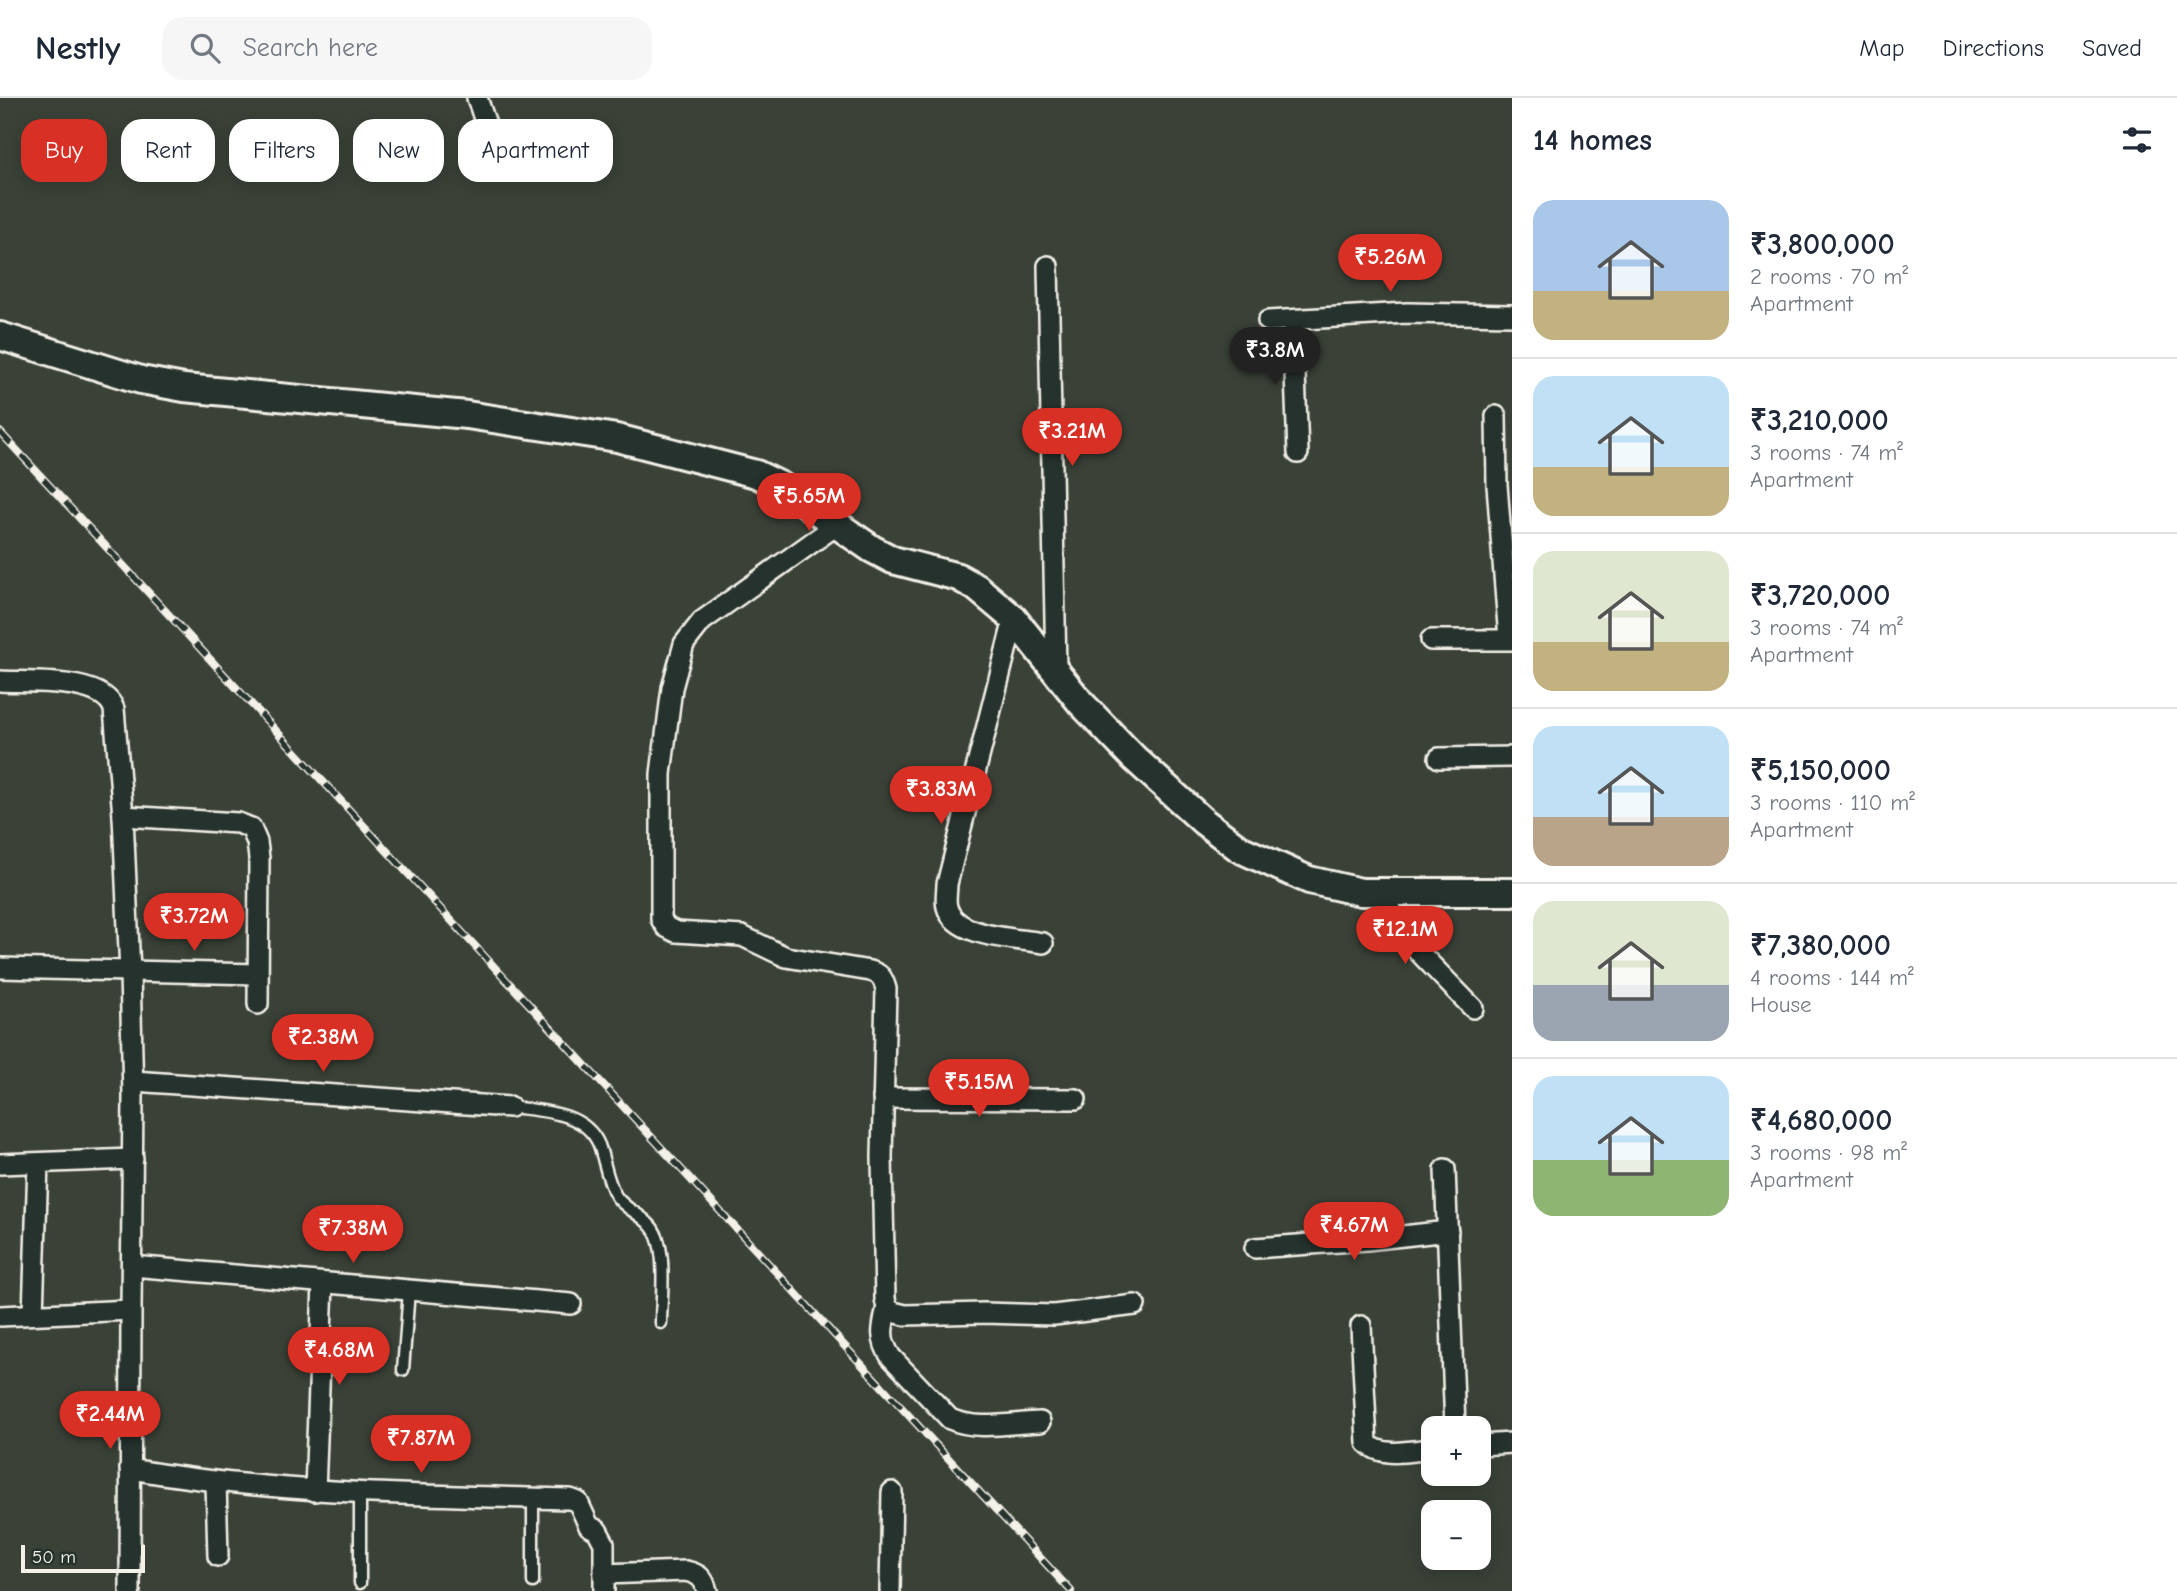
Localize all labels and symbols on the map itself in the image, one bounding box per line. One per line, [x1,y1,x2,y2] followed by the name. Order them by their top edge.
[1333,234,1447,294] pin: ₹5.26M
[1226,328,1324,387] pin: ₹3.8M
[1015,408,1129,468] pin: ₹3.21M
[752,474,866,533] pin: ₹5.65M
[884,766,998,826] pin: ₹3.83M
[137,894,251,953] pin: ₹3.72M
[1348,906,1462,966] pin: ₹12.1M
[266,1014,380,1074] pin: ₹2.38M
[922,1060,1036,1119] pin: ₹5.15M
[1297,1202,1411,1262] pin: ₹4.67M
[296,1206,410,1265] pin: ₹7.38M
[282,1328,396,1387] pin: ₹4.68M
[53,1392,167,1451] pin: ₹2.44M
[364,1416,478,1475] pin: ₹7.87M
[21,1542,145,1574] scale bar

